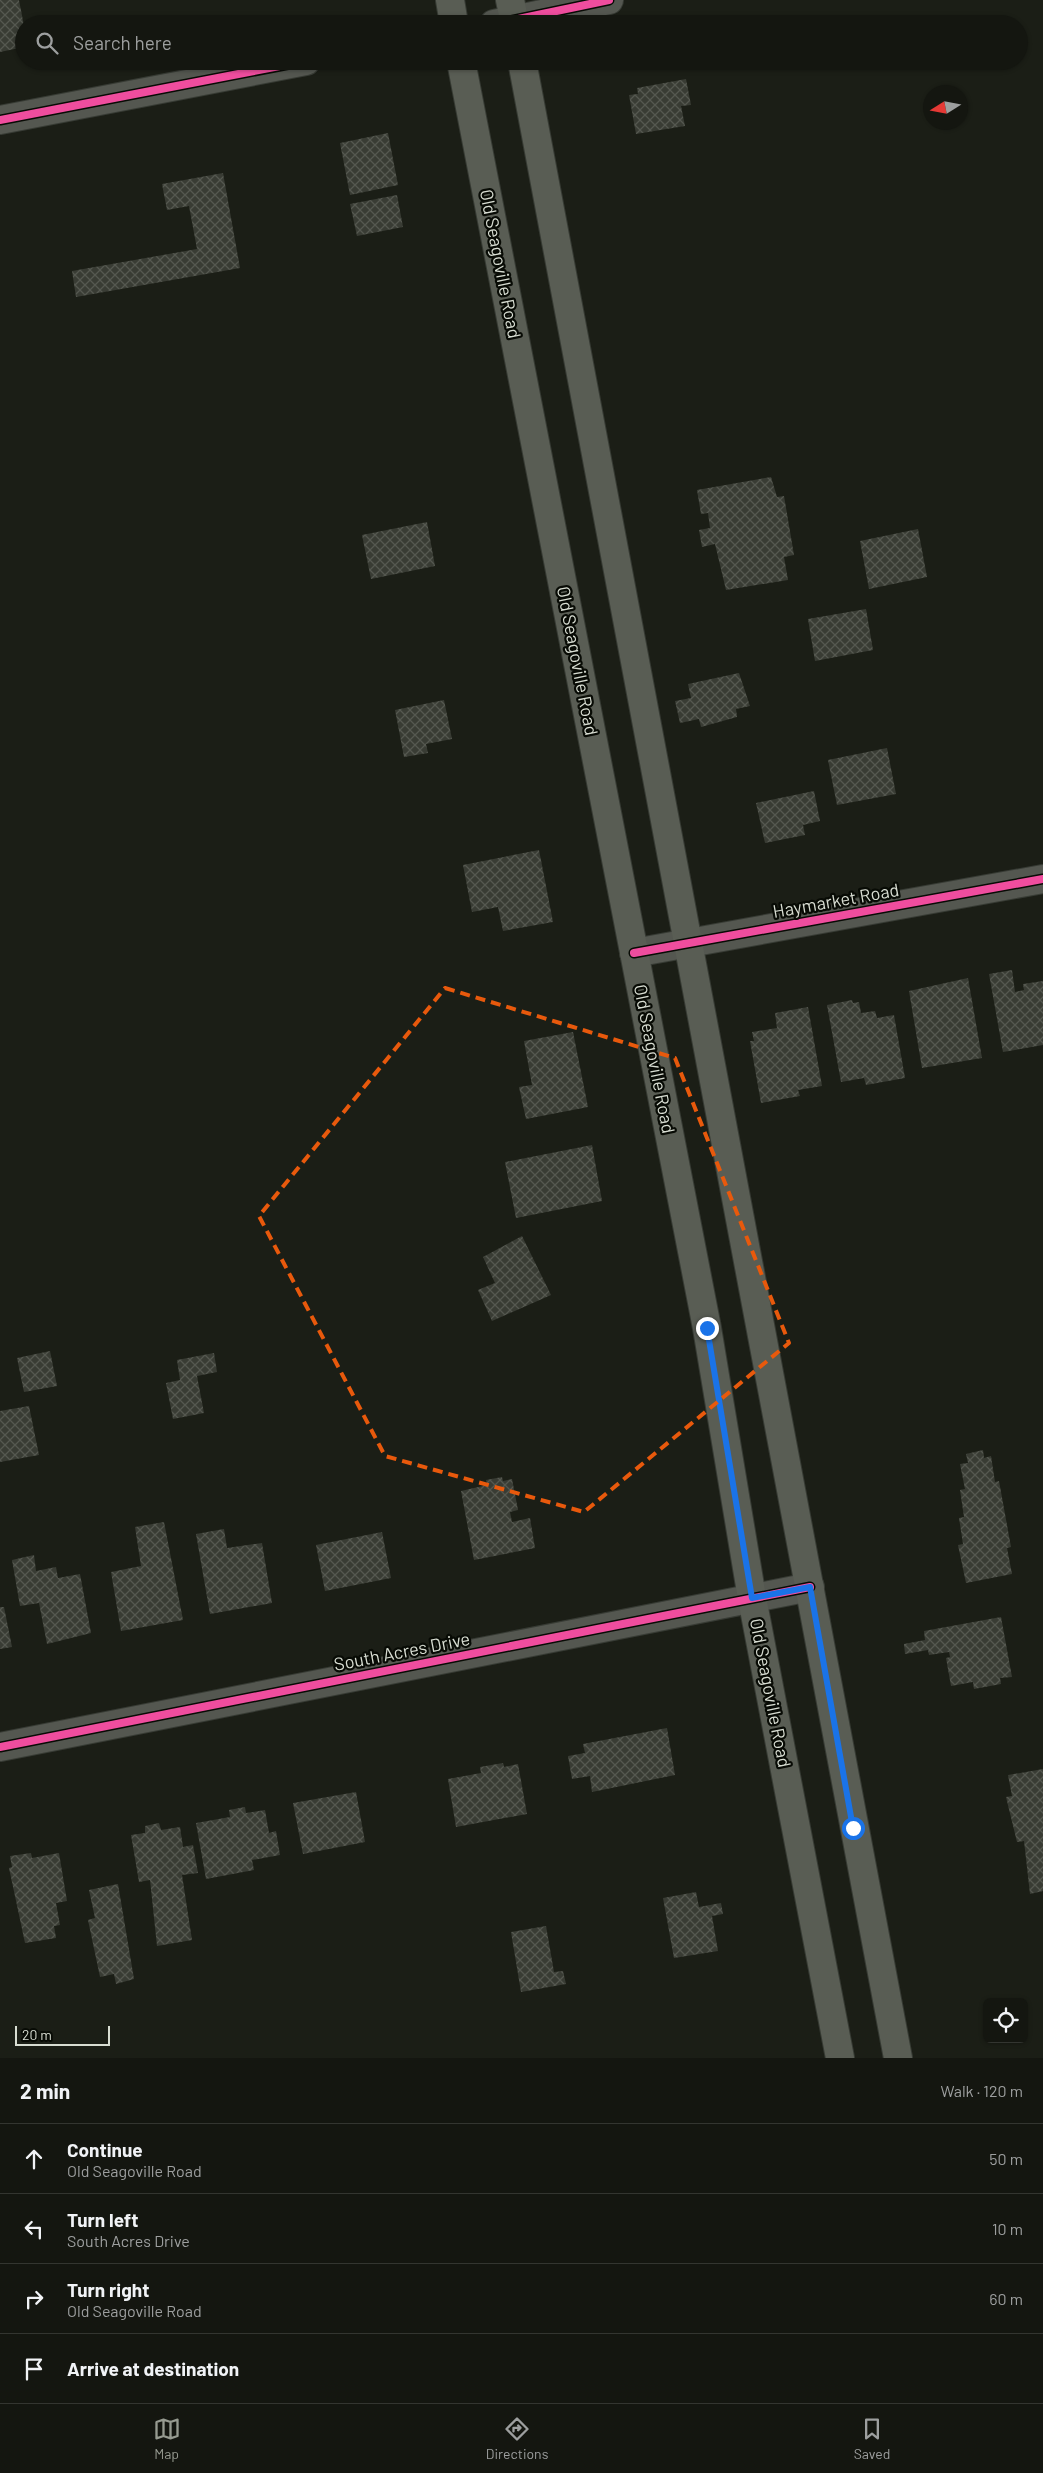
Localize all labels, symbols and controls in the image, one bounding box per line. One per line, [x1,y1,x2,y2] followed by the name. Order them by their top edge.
[15,15,1028,70] search box
[33,29,61,57] icon: search
[73,31,172,54] text: Search here
[923,85,968,130] north arrow
[476,187,526,340] street label: Old Seagoville Road
[553,584,603,737] street label: Old Seagoville Road
[771,878,901,922] street label: Haymarket Road
[630,982,680,1135] street label: Old Seagoville Road
[696,1317,719,1340] route end
[746,1616,796,1769] street label: Old Seagoville Road
[332,1627,472,1675] street label: South Acres Drive
[842,1817,865,1840] route start
[983,1998,1028,2043] map controls
[983,1998,1028,2043] button: locate
[15,2023,110,2046] scale bar
[22,2026,52,2043] text: 20 m
[20,2078,70,2103] text: 2 min
[940,2081,1023,2100] text: Walk · 120 m
[67,2138,143,2161] text: Continue
[20,2145,48,2173] icon: ahead
[989,2149,1023,2168] text: 50 m
[67,2161,202,2180] text: Old Seagoville Road
[67,2208,138,2231] text: Turn left
[20,2215,48,2243] icon: left
[992,2219,1023,2238] text: 10 m
[67,2231,190,2250] text: South Acres Drive
[67,2278,149,2301] text: Turn right
[20,2285,48,2313] icon: right
[989,2289,1023,2308] text: 60 m
[67,2301,202,2320] text: Old Seagoville Road
[20,2355,48,2383] icon: arrive
[67,2357,239,2380] text: Arrive at destination
[153,2415,181,2462] tab: Map
[486,2415,548,2462] tab: Directions
[854,2415,890,2462] tab: Saved

